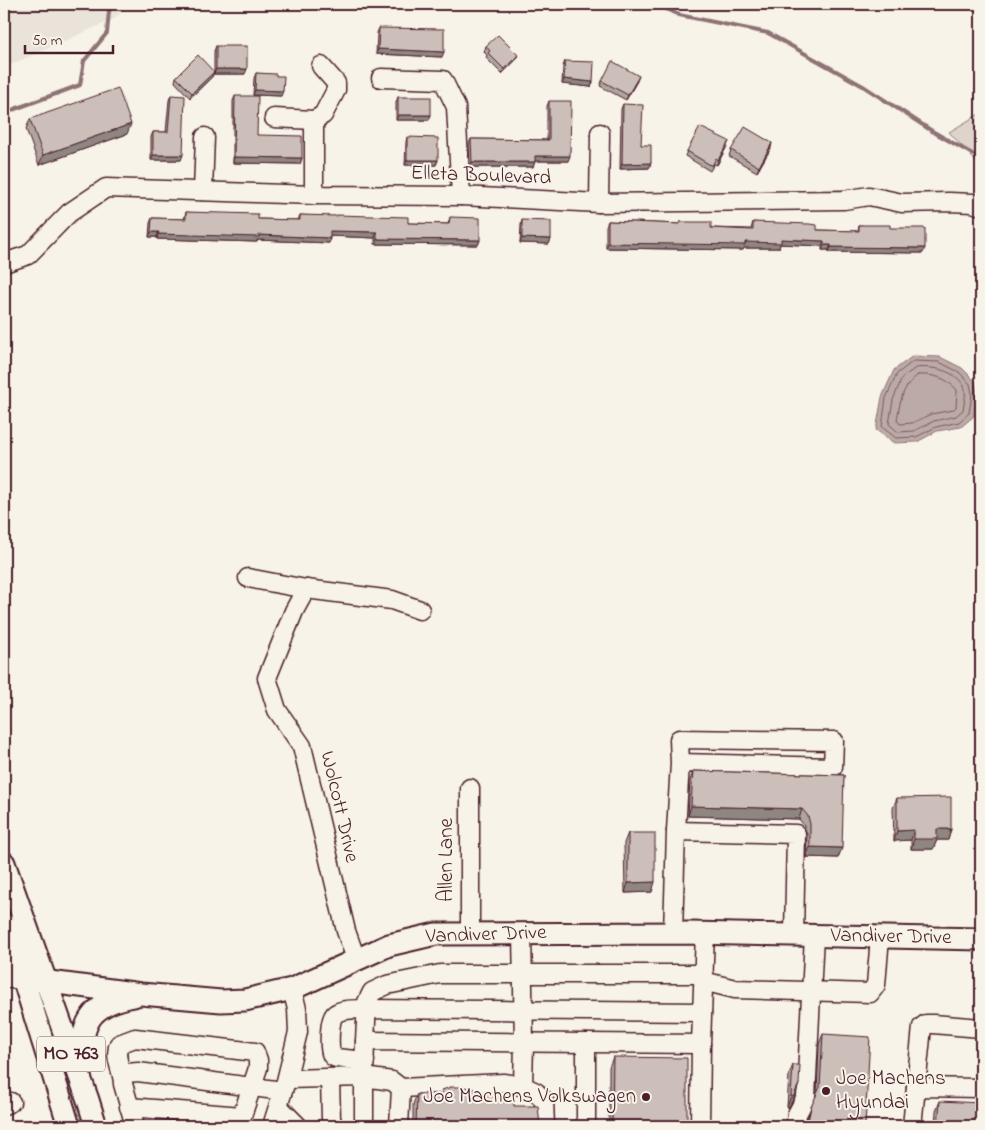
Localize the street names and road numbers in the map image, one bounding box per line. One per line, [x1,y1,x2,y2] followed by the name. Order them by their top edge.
[410,159,552,193] street label: Elleta Boulevard
[312,748,367,866] street label: Wolcott Drive
[432,817,462,902] street label: Allen Lane
[424,918,548,952] street label: Vandiver Drive
[829,921,952,953] street label: Vandiver Drive
[37,1036,105,1072] road number: MO 763

